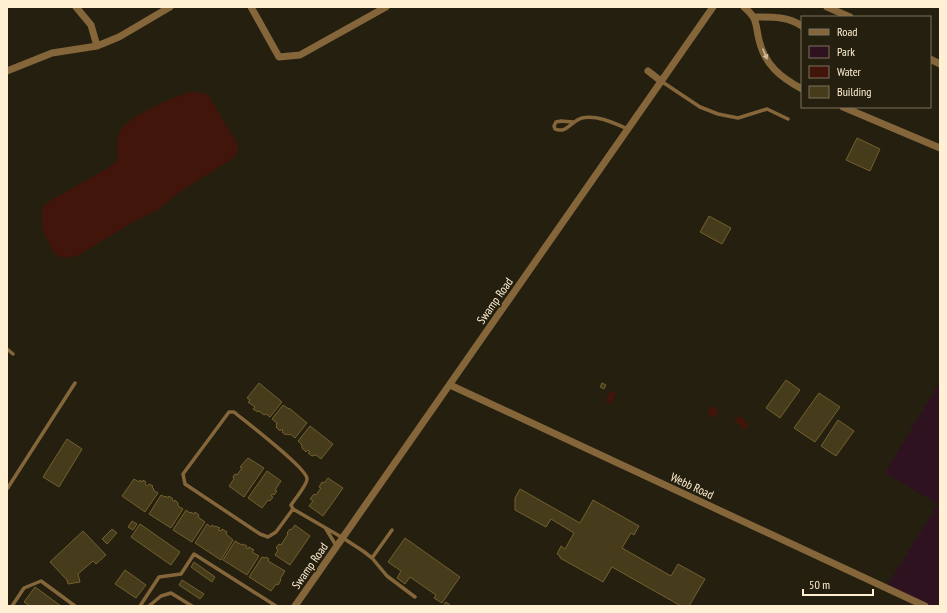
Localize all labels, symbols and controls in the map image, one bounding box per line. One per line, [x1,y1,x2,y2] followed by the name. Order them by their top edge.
[801,16,931,108] legend
[837,24,857,39] text: Road
[837,44,855,59] text: Park
[762,49,768,61] one-way arrow
[837,64,862,79] text: Water
[837,84,872,99] text: Building
[473,275,516,327] street label: Swamp Road
[668,469,716,502] street label: Webb Road
[288,540,331,592] street label: Swamp Road
[803,571,873,597] scale bar
[809,577,830,592] text: 50 m

